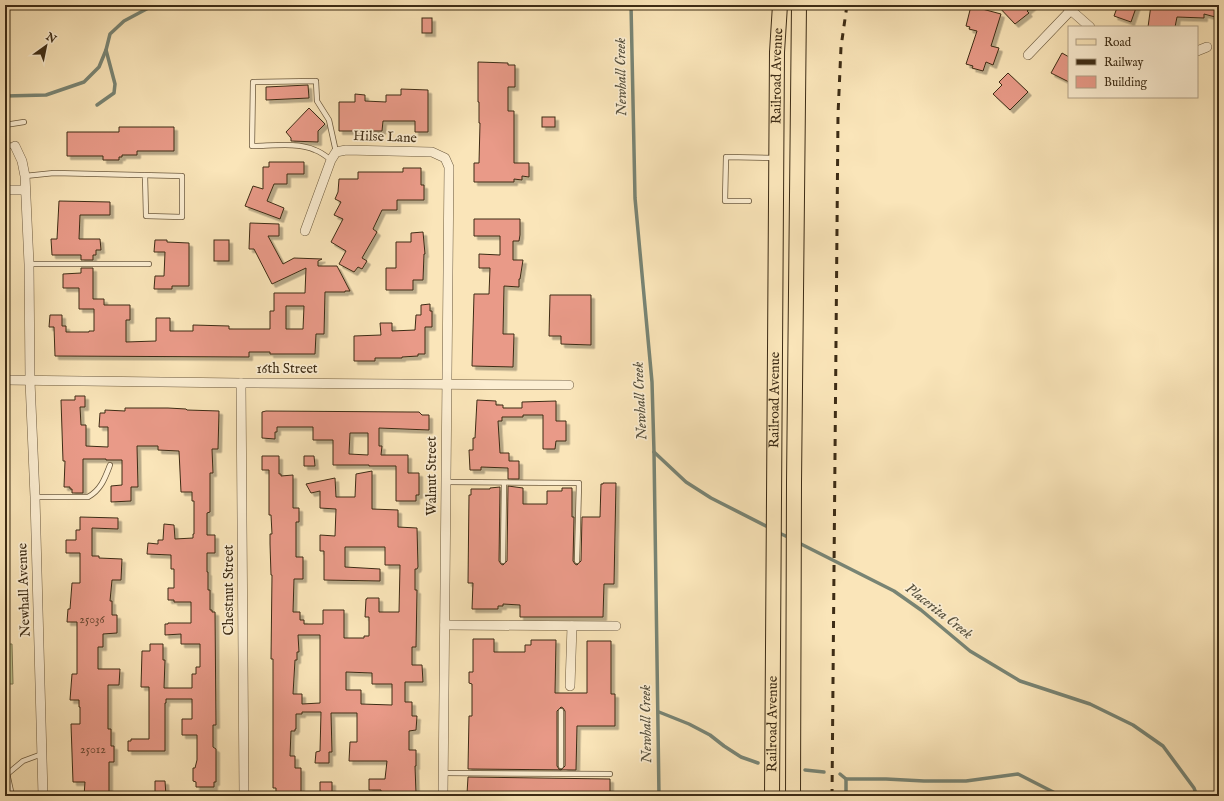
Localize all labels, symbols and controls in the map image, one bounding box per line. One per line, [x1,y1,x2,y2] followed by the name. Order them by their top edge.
[26,26,66,66] north arrow
[1068,26,1198,98] legend
[768,27,788,124] street label: Railroad Avenue
[42,29,59,47] text: N
[1104,35,1132,50] text: Road
[611,38,631,116] water label: Newhall Creek
[1104,55,1143,70] text: Railway
[1104,75,1148,90] text: Building
[353,127,418,147] street label: Hilse Lane
[765,351,784,448] street label: Railroad Avenue
[256,360,318,378] street label: 16th Street
[628,361,652,441] water label: Newhall Creek
[423,436,441,516] street label: Walnut Street
[13,542,35,637] street label: Newhall Avenue
[220,544,238,635] street label: Chestnut Street
[901,579,977,643] water label: Placerita Creek
[79,612,106,627] house number: 25036
[763,675,782,772] street label: Railroad Avenue
[636,685,656,763] water label: Newhall Creek
[80,742,106,757] house number: 25012

